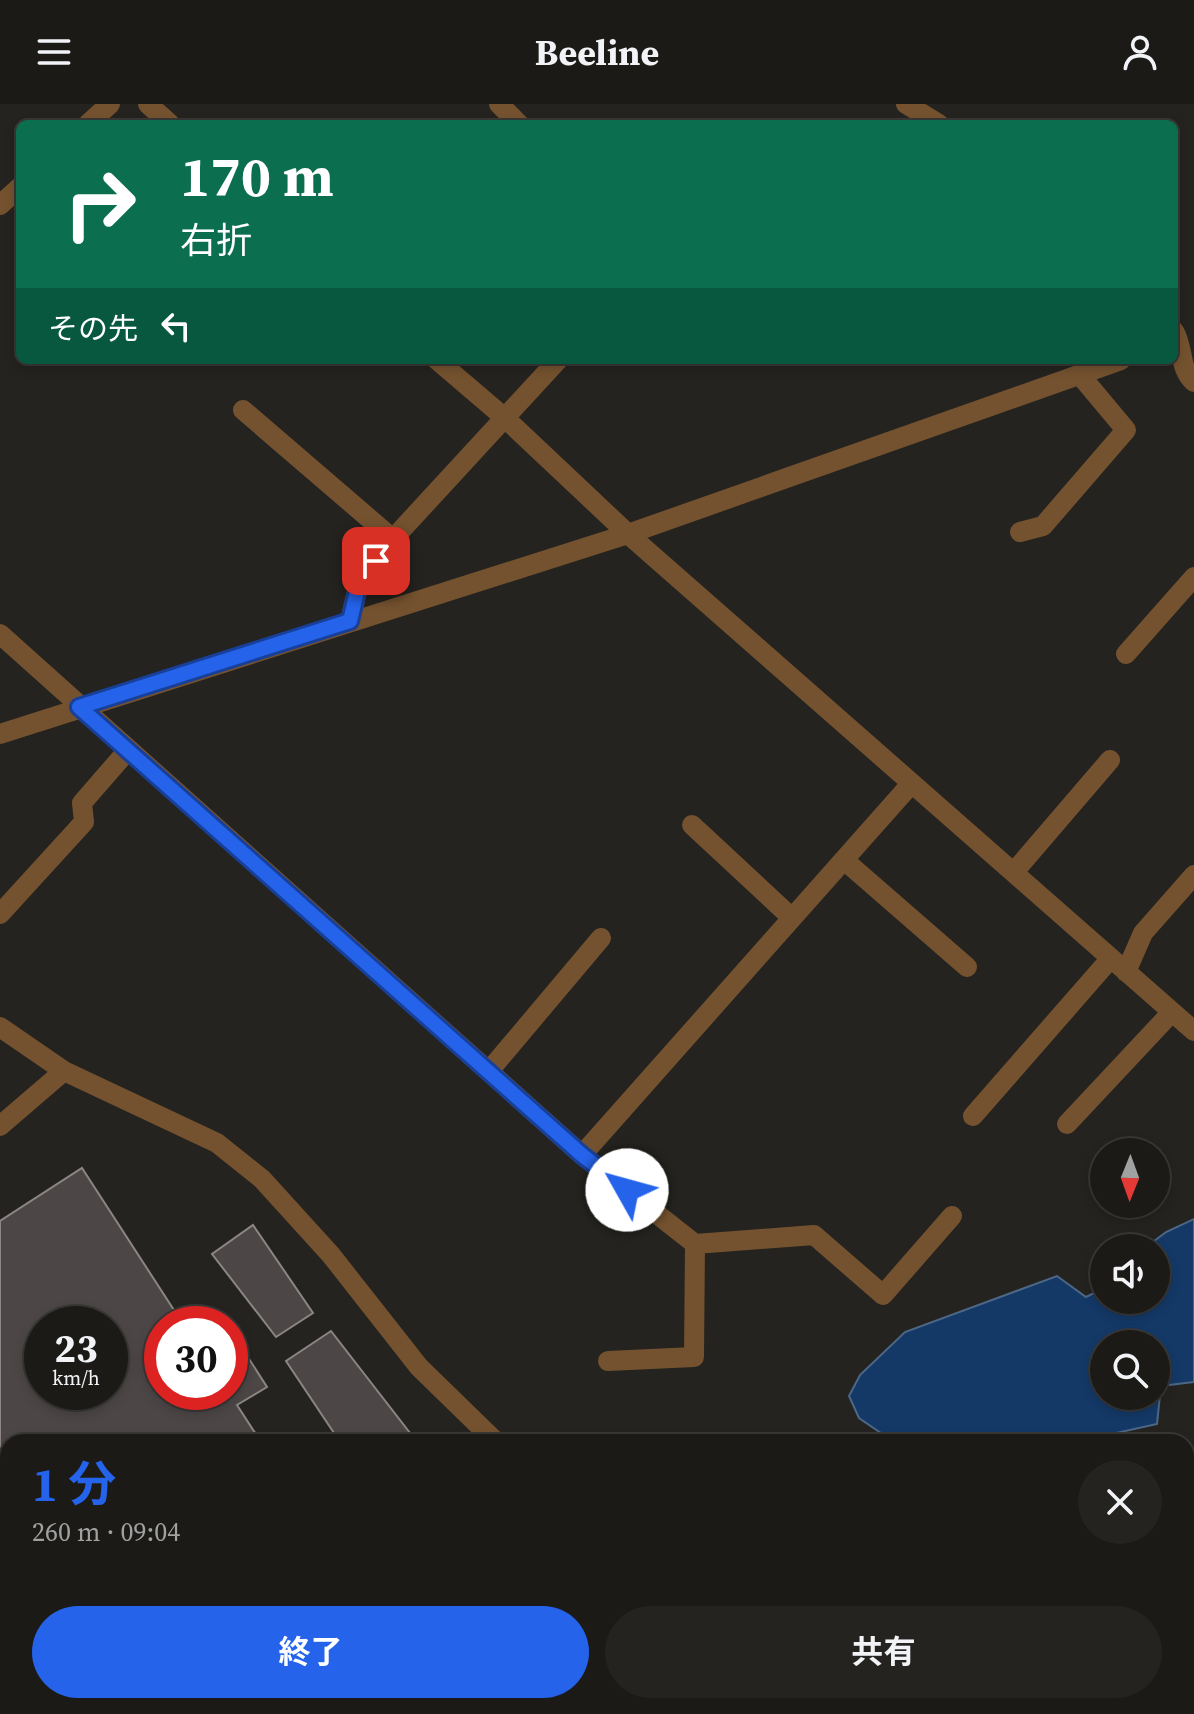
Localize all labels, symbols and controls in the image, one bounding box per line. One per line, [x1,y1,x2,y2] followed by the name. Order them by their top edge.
[535,28,659,77] text: Beeline
[32,30,76,74] icon: menu
[1118,30,1162,74] icon: person
[180,138,334,215] text: 170 m
[48,152,152,256] icon: right
[180,216,252,265] text: 右折
[154,304,198,348] icon: left
[48,308,138,349] text: その先
[342,527,410,595] pin
[354,539,398,583] icon: arrive
[1090,1138,1170,1218] north arrow
[1090,1138,1170,1410] map controls
[585,1148,669,1232] position arrow
[1090,1234,1170,1314] button: sound
[144,1306,248,1410] speed limit sign: 30
[54,1321,98,1375] text: 23
[1090,1330,1170,1410] button: search
[52,1364,100,1392] text: km/h
[32,1451,116,1517] text: 1 分
[1078,1460,1162,1544] button: close
[32,1514,180,1550] text: 260 m · 09:04
[32,1606,589,1698] button: 終了
[605,1606,1162,1698] button: 共有

